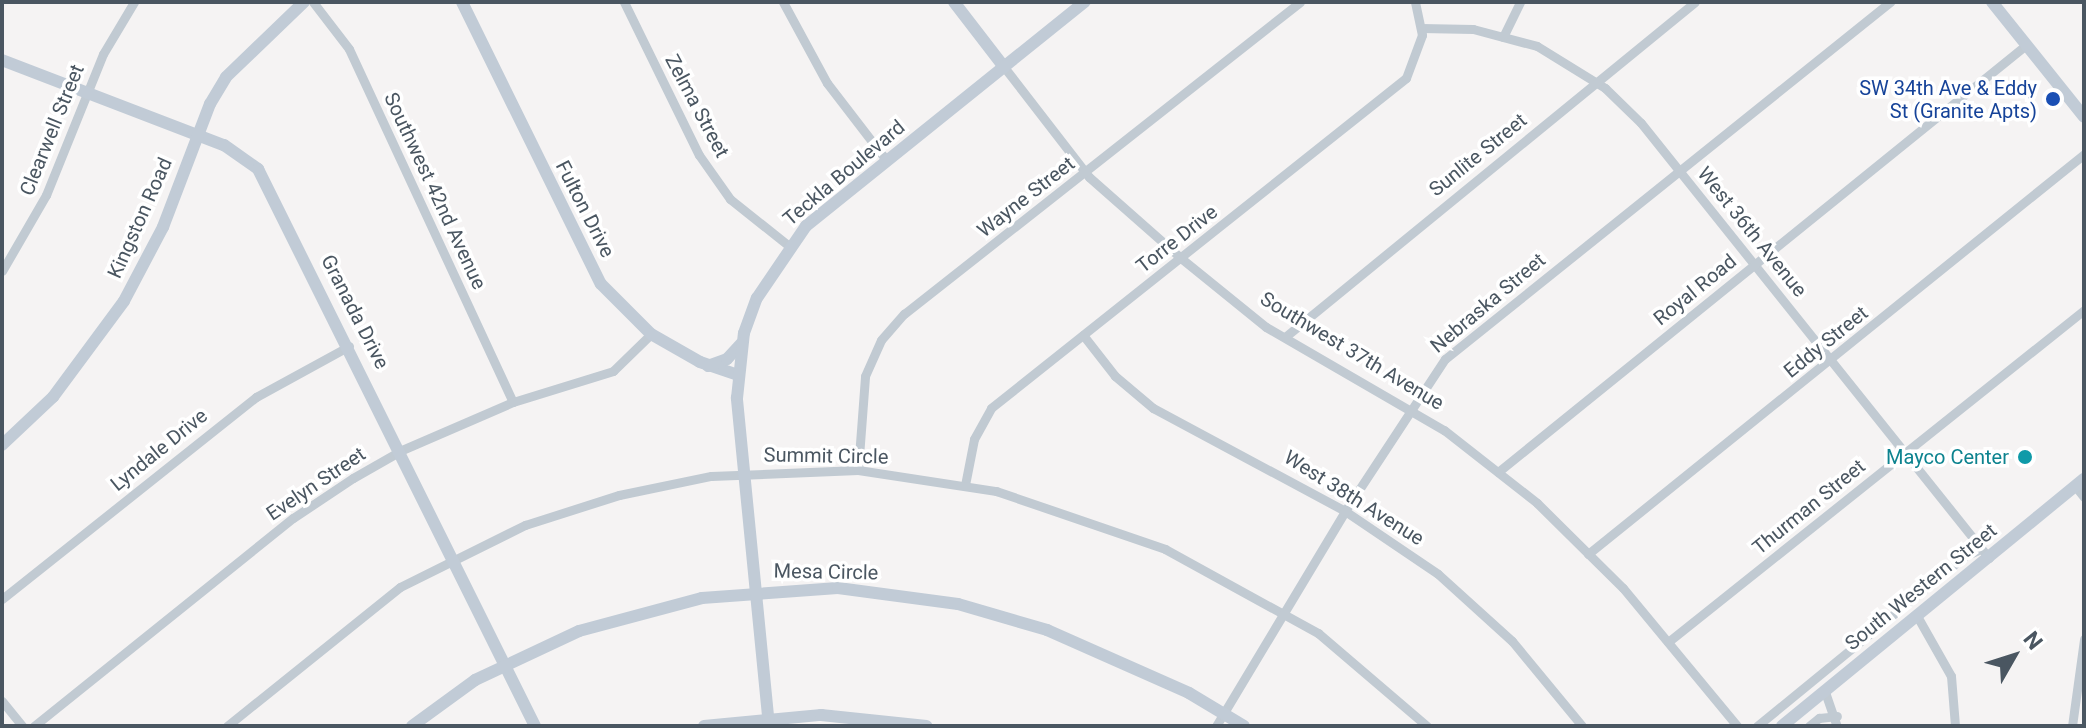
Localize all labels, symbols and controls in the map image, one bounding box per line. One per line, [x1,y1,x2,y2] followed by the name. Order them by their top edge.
[660,50,734,162] street label: Zelma Street
[15,61,89,199] street label: Clearwell Street
[1859,76,2037,123] place label: SW 34th Ave & Eddy St (Granite Apts)
[379,89,491,293] street label: Southwest 42nd Avenue
[2044,90,2062,108] marker: SW 34th Ave & Eddy St (Granite Apts)
[1424,108,1532,202] street label: Sunlite Street
[778,115,910,231] street label: Teckla Boulevard
[973,152,1079,242] street label: Wayne Street
[103,154,177,282] street label: Kingston Road
[550,157,620,261] street label: Fulton Drive
[1692,162,1812,302] street label: West 36th Avenue
[1132,200,1222,278] street label: Torre Drive
[1426,248,1550,358] street label: Nebraska Street
[1649,249,1741,331] street label: Royal Road
[316,251,394,373] street label: Granada Drive
[1256,287,1448,415] street label: Southwest 37th Avenue
[1779,301,1873,383] street label: Eddy Street
[106,404,212,496] street label: Lyndale Drive
[262,442,370,526] street label: Evelyn Street
[763,443,889,469] street label: Summit Circle
[1280,445,1428,551] street label: West 38th Avenue
[1886,445,2009,469] place label: Mayco Center
[2016,448,2034,466] marker: Mayco Center
[1748,454,1870,560] street label: Thurman Street
[1840,519,2002,655] street label: South Western Street
[773,559,879,585] street label: Mesa Circle
[1974,616,2054,696] north arrow
[2018,627,2048,654] text: N

